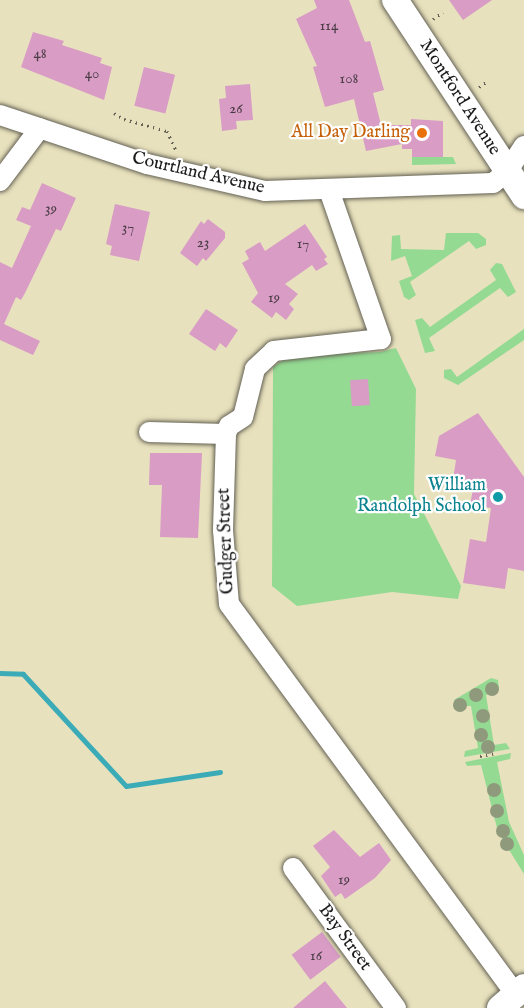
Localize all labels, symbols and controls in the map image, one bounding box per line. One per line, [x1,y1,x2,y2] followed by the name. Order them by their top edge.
[320,17,338,35] house number: 114
[414,36,504,160] street label: Montford Avenue
[33,45,47,63] house number: 48
[85,65,99,83] house number: 40
[340,70,358,88] house number: 108
[229,100,243,118] house number: 26
[291,122,410,144] place label: All Day Darling
[415,126,429,140] marker: All Day Darling
[130,148,266,200] street label: Courtland Avenue
[45,200,57,218] house number: 39
[122,219,134,237] house number: 37
[197,234,209,252] house number: 23
[297,235,309,253] house number: 17
[268,289,280,307] house number: 19
[357,476,486,518] place label: William Randolph School
[214,487,240,595] street label: Gudger Street
[491,490,505,504] marker: William Randolph School
[338,871,350,889] house number: 19
[313,900,375,976] street label: Bay Street
[310,947,322,965] house number: 16

